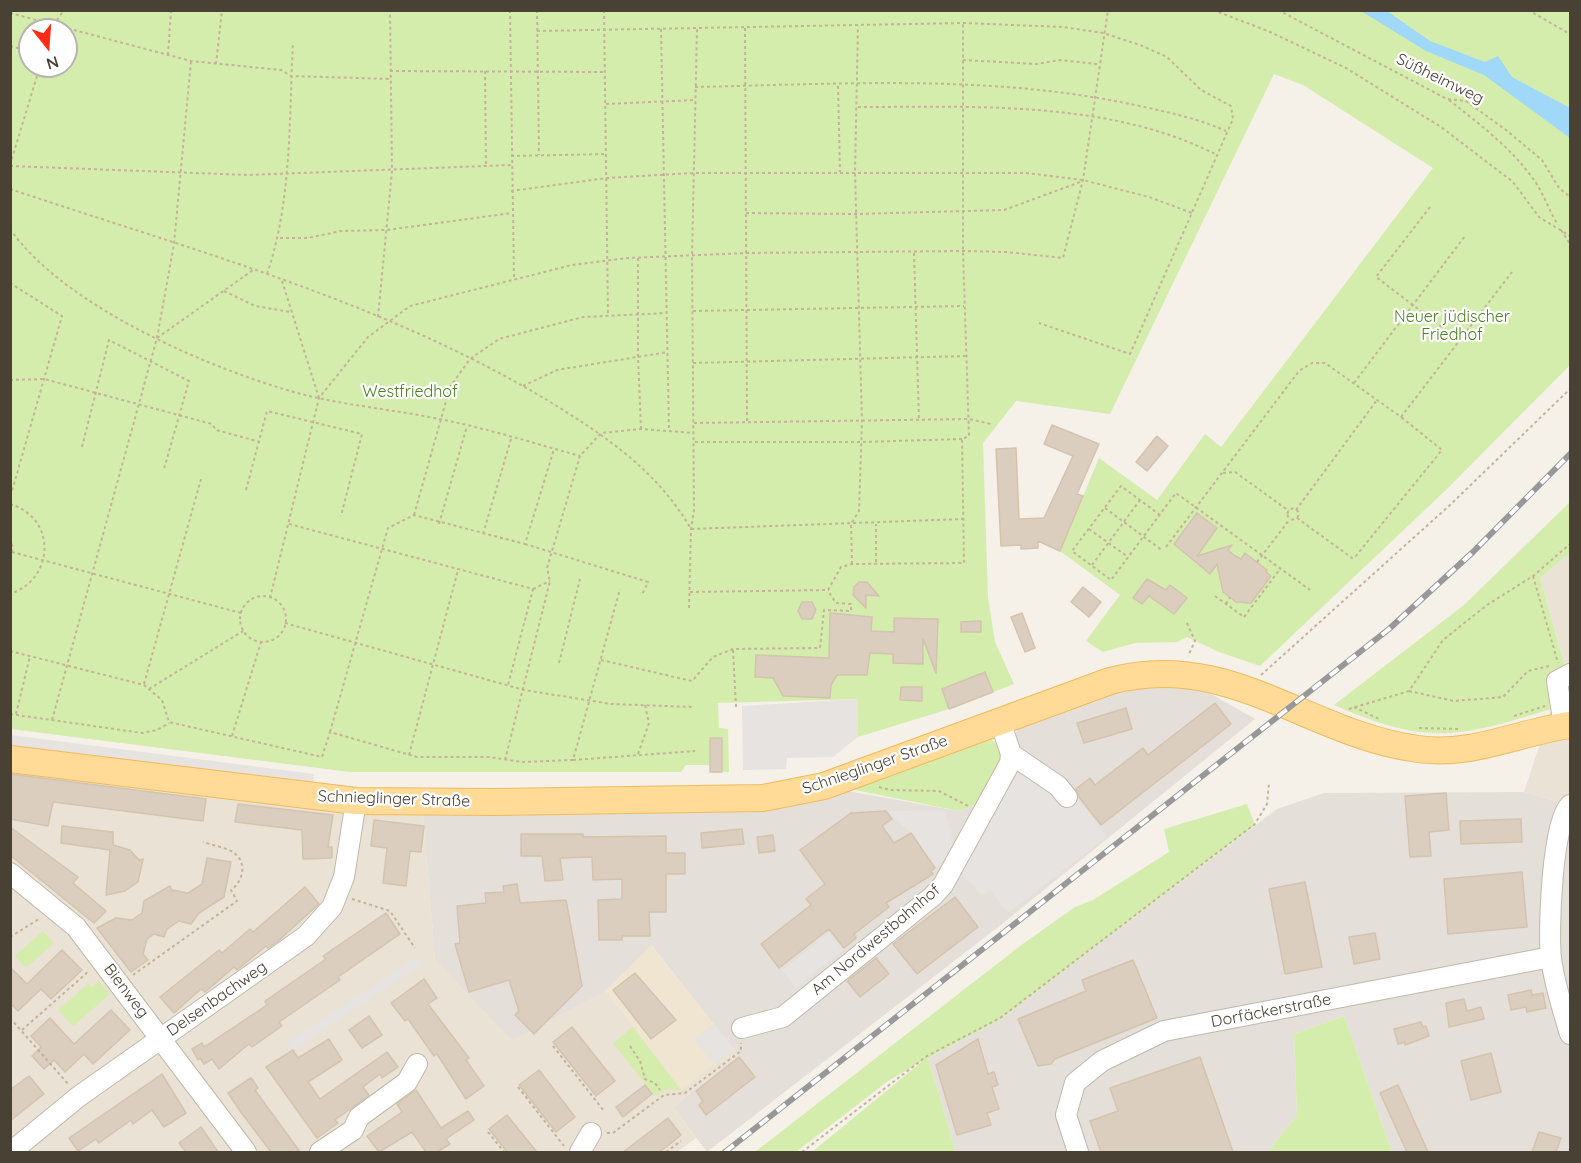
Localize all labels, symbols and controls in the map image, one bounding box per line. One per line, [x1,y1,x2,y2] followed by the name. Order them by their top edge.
[18,18,78,78] north arrow
[1393,50,1487,108] street label: Süßheimweg
[44,52,61,75] text: N
[1394,307,1510,345] park label: Neuer jüdischer Friedhof
[362,382,458,402] park label: Westfriedhof
[800,731,950,799] street label: Schnieglinger Straße
[318,787,470,811] street label: Schnieglinger Straße
[808,880,944,1000] street label: Am Nordwestbahnhof
[163,957,271,1041] street label: Delsenbachweg
[99,960,153,1022] street label: Bienweg
[1209,990,1333,1032] street label: Dorfäckerstraße

